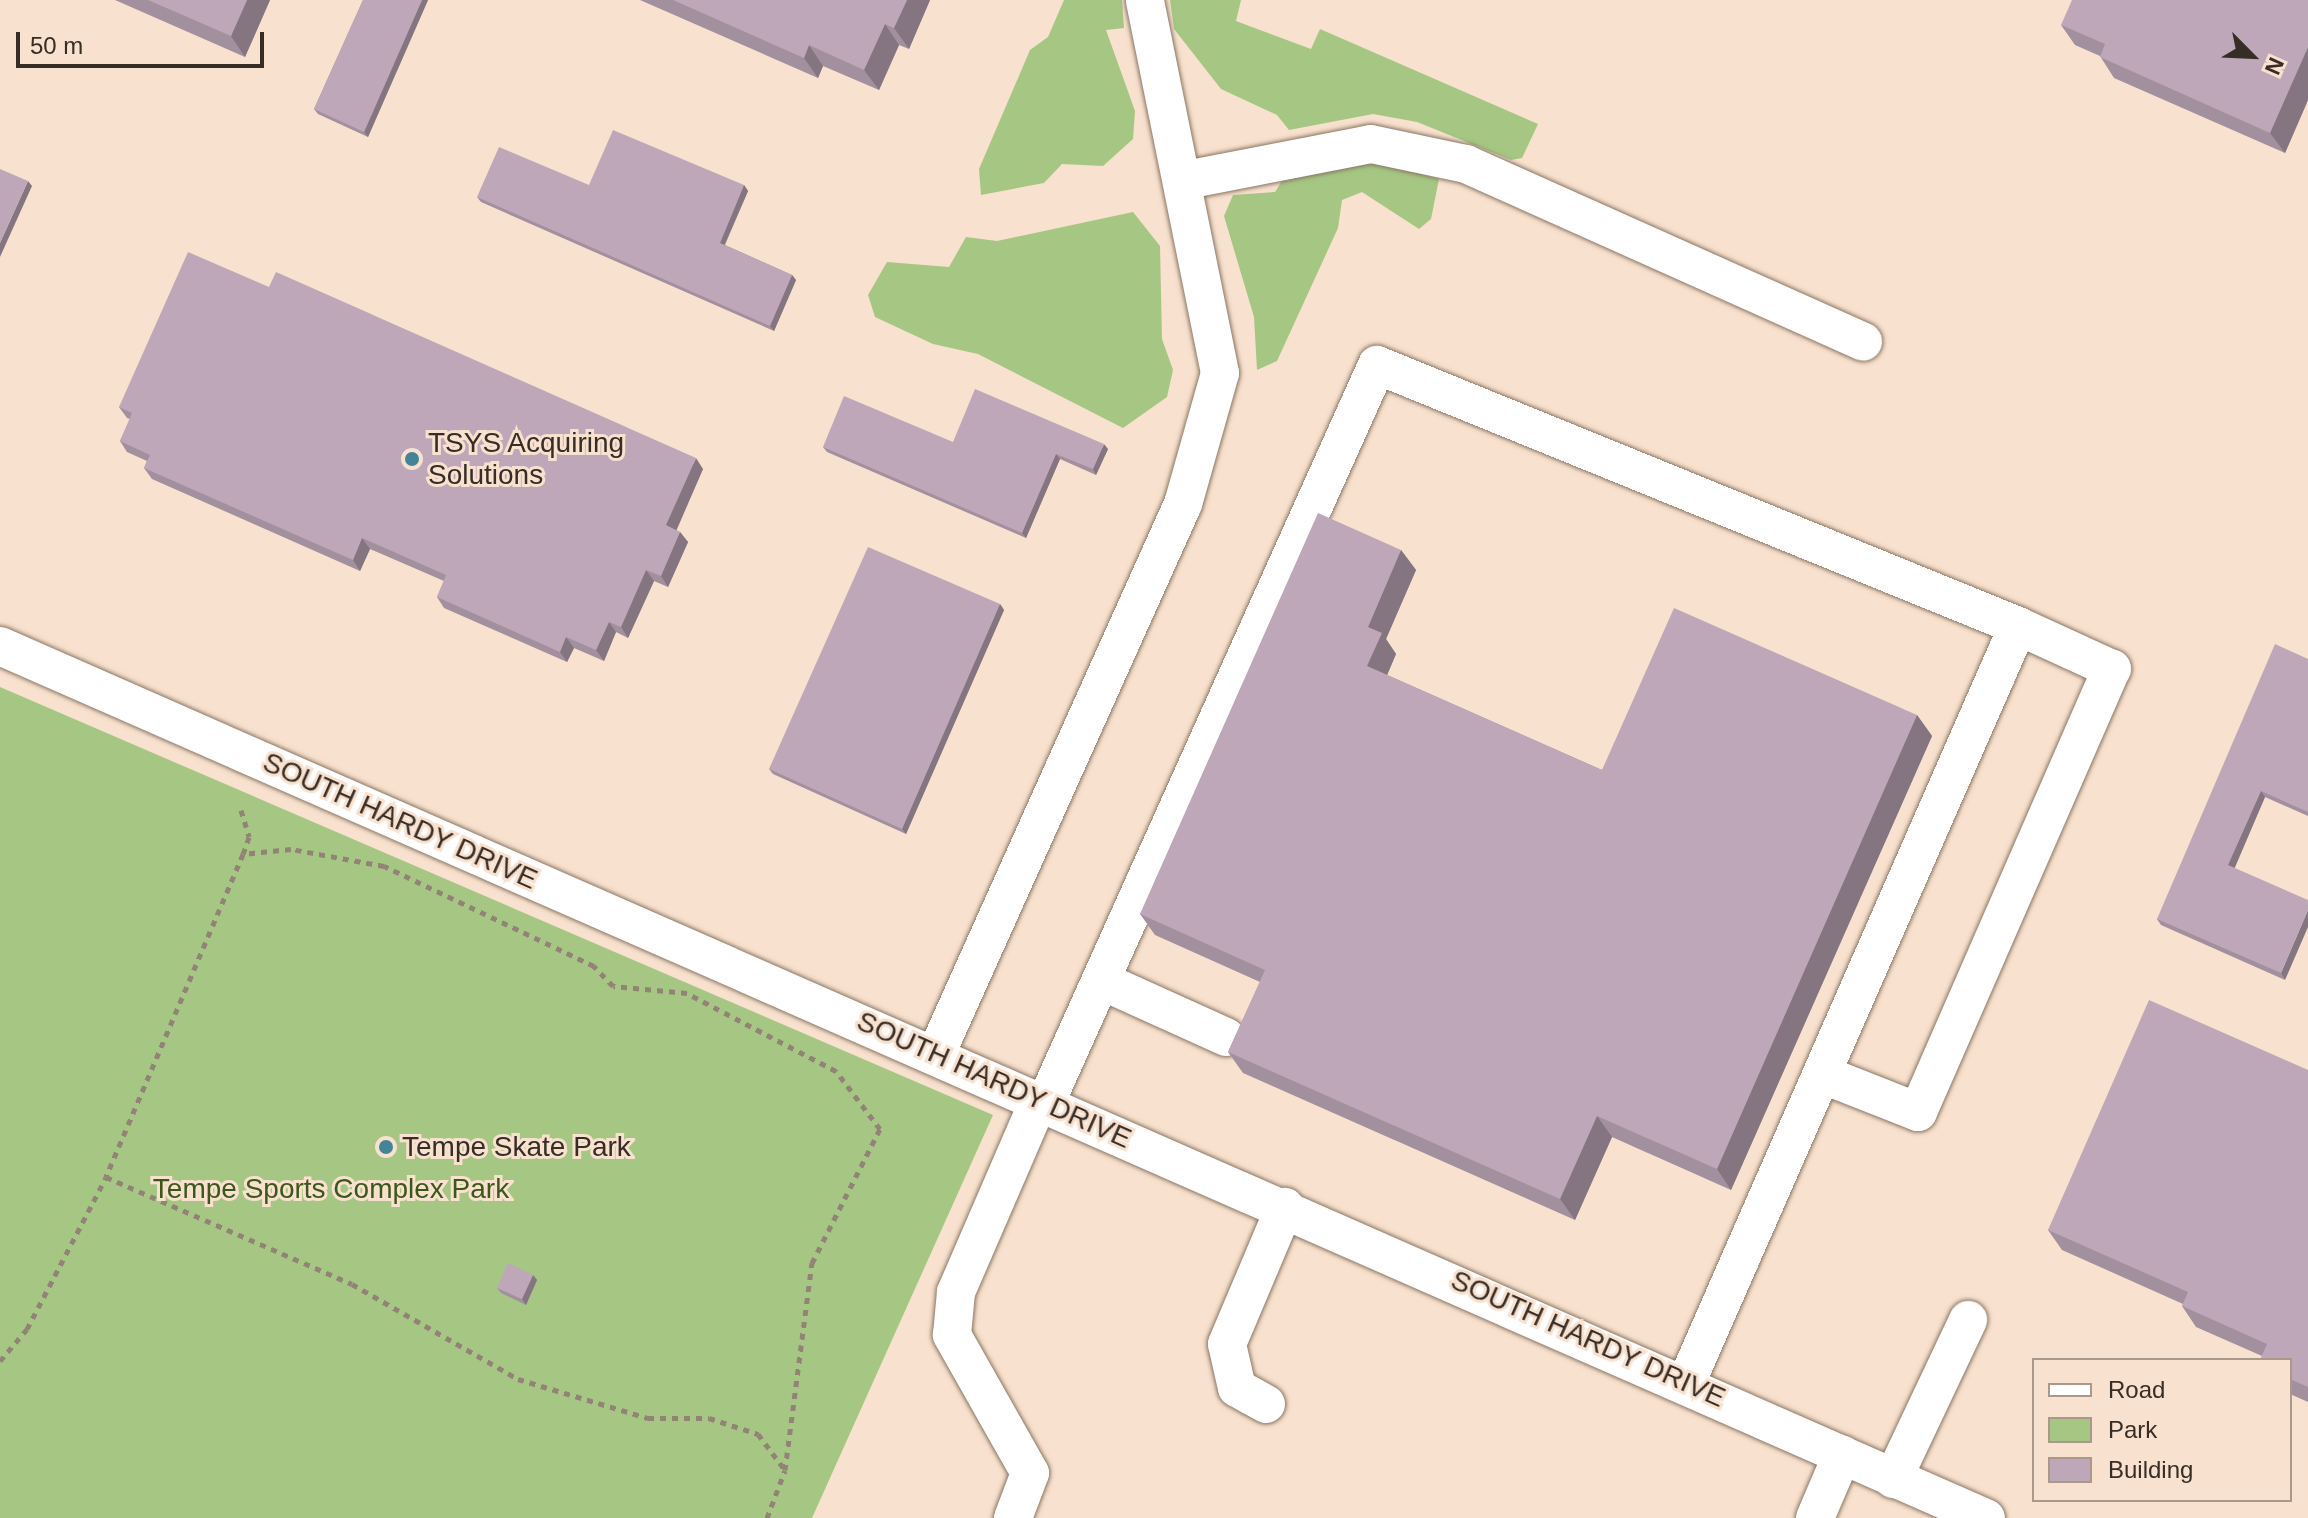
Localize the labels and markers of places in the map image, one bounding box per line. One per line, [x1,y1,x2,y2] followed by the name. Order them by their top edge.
[428,426,626,492] place label: TSYS Acquiring Solutions
[403,450,421,468] marker: TSYS Acquiring Solutions
[402,1130,631,1164] place label: Tempe Skate Park
[377,1138,395,1156] marker: Tempe Skate Park

